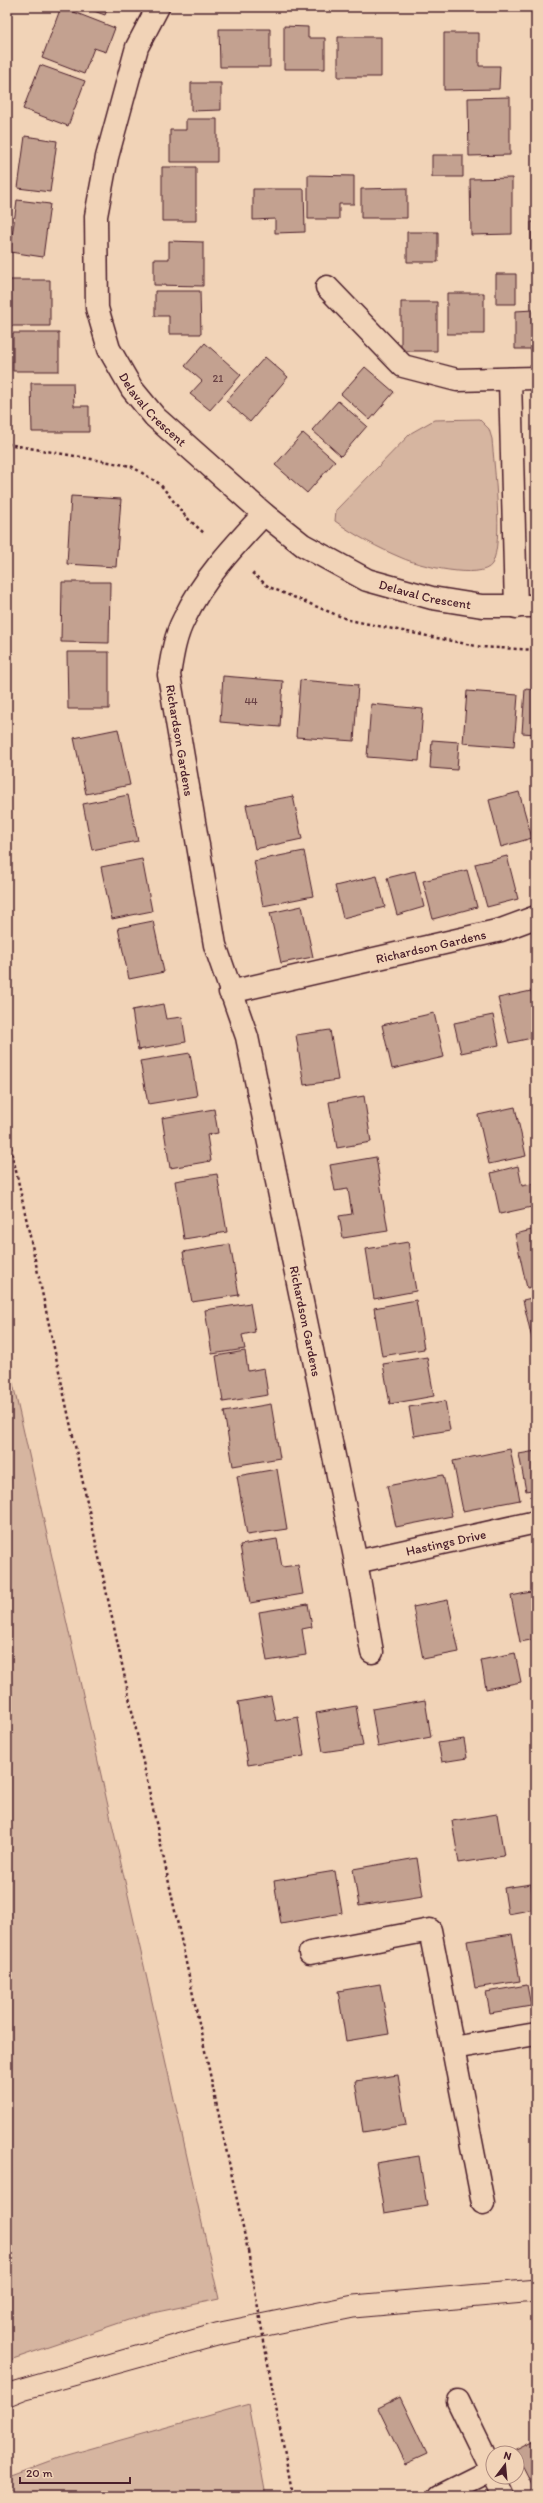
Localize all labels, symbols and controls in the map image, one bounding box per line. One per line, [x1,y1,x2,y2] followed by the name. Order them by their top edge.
[116,370,189,450] street label: Delaval Crescent
[213,372,223,385] house number: 21
[377,577,472,612] street label: Delaval Crescent
[163,684,197,797] street label: Richardson Gardens
[244,695,258,708] house number: 44
[374,927,488,966] street label: Richardson Gardens
[287,1264,324,1378] street label: Richardson Gardens
[404,1526,488,1559] street label: Hastings Drive
[485,2445,525,2485] north arrow
[502,2449,513,2463] text: N
[20,2459,130,2485] scale bar
[26,2466,53,2480] text: 20 m

